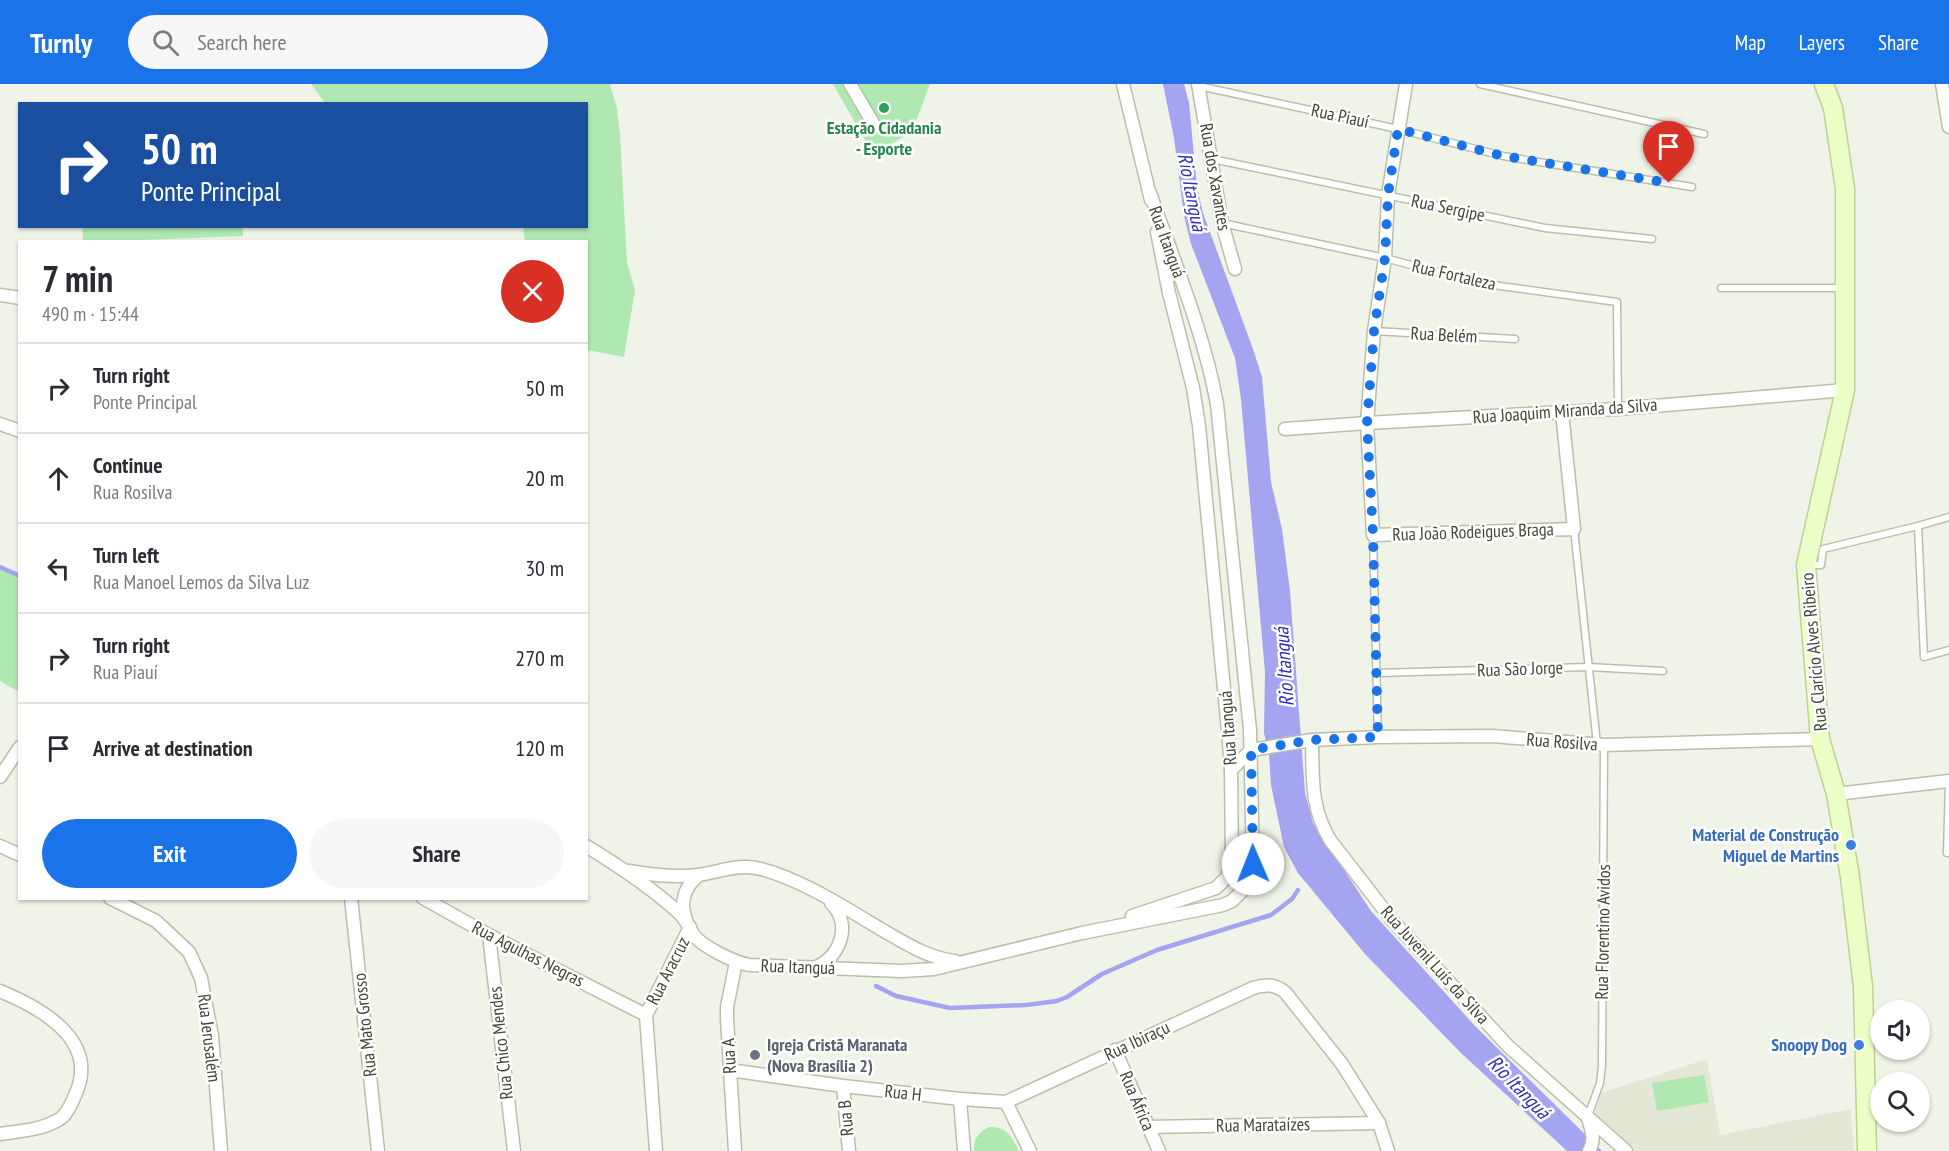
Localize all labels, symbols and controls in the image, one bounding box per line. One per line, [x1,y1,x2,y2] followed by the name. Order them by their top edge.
[128,15,548,69] search box
[30,24,92,61] text: Turnly
[149,26,182,59] icon: search
[197,28,287,56] text: Search here
[1735,29,1766,56] text: Map
[1799,29,1845,56] text: Layers
[1878,29,1919,56] text: Share
[1309,98,1371,133] street label: Rua Piauí
[877,101,891,115] marker: Estação Cidadania - Esporte
[827,116,941,160] place label: Estação Cidadania - Esporte
[141,121,218,176] text: 50 m
[1195,121,1236,232] street label: Rua dos Xavantes
[1643,121,1694,183] pin
[42,126,120,204] icon: right
[1652,130,1685,163] icon: arrive
[1172,151,1213,235] water label: Rio Itanguá
[141,174,281,208] text: Ponte Principal
[1409,189,1487,227] street label: Rua Sergipe
[1144,203,1191,281] street label: Rua Itanguá
[1410,254,1498,295] street label: Rua Fortaleza
[42,255,113,302] text: 7 min
[501,260,564,323] button: close
[42,301,139,327] text: 490 m · 15:44
[1410,321,1478,348] street label: Rua Belém
[93,361,170,389] text: Turn right
[42,372,75,405] icon: right
[525,374,564,402] text: 50 m
[93,389,197,415] text: Ponte Principal
[1472,393,1658,428] street label: Rua Joaquim Miranda da Silva
[93,451,163,479] text: Continue
[42,462,75,495] icon: ahead
[525,464,564,492] text: 20 m
[93,479,173,505] text: Rua Rosilva
[1392,517,1554,546] street label: Rua João Rodeigues Braga
[93,541,159,569] text: Turn left
[42,552,75,585] icon: left
[525,554,564,582] text: 30 m
[93,569,310,595] text: Rua Manoel Lemos da Silva Luz
[1795,572,1832,732] street label: Rua Clarício Alves Ribeiro
[1268,625,1300,707] water label: Rio Itanguá
[93,631,170,659] text: Turn right
[42,642,75,675] icon: right
[515,644,564,672] text: 270 m
[1476,656,1563,681] street label: Rua São Jorge
[93,659,158,685] text: Rua Piauí
[1213,690,1242,766] street label: Rua Itanguá
[1526,728,1599,755] street label: Rua Rosilva
[42,732,75,765] icon: arrive
[93,734,253,762] text: Arrive at destination
[515,734,564,762] text: 120 m
[42,819,297,888] button: Exit
[309,819,564,888] button: Share
[1692,823,1839,867] place label: Material de Construção Miguel de Martins
[1221,832,1285,896] position arrow
[1844,838,1858,852] marker: Material de Construção Miguel de Martins
[1590,864,1615,1000] street label: Rua Florentino Avidos
[1376,901,1495,1029] street label: Rua Juvenil Luís da Silva
[468,915,588,992] street label: Rua Agulhas Negras
[641,933,694,1009] street label: Rua Aracruz
[760,954,836,979] street label: Rua Itanguá
[348,972,381,1078] street label: Rua Mato Grosso
[483,985,518,1101] street label: Rua Chico Mendes
[193,993,226,1083] street label: Rua Jerusalém
[1870,1000,1930,1132] map controls
[1870,1000,1930,1060] button: sound
[1100,1015,1173,1066] street label: Rua Ibiraçu
[767,1033,908,1077] place label: Igreja Cristã Maranata (Nova Brasília 2)
[1771,1033,1847,1056] place label: Snoopy Dog
[716,1037,741,1074] street label: Rua A
[1852,1038,1866,1052] marker: Snoopy Dog
[748,1048,762,1062] marker: Igreja Cristã Maranata (Nova Brasília 2)
[1482,1050,1557,1126] water label: Rio Itanguá
[1115,1068,1160,1134] street label: Rua África
[1870,1072,1930,1132] button: search
[883,1079,923,1106] street label: Rua H
[832,1099,859,1137] street label: Rua B
[1216,1112,1310,1137] street label: Rua Marataízes

